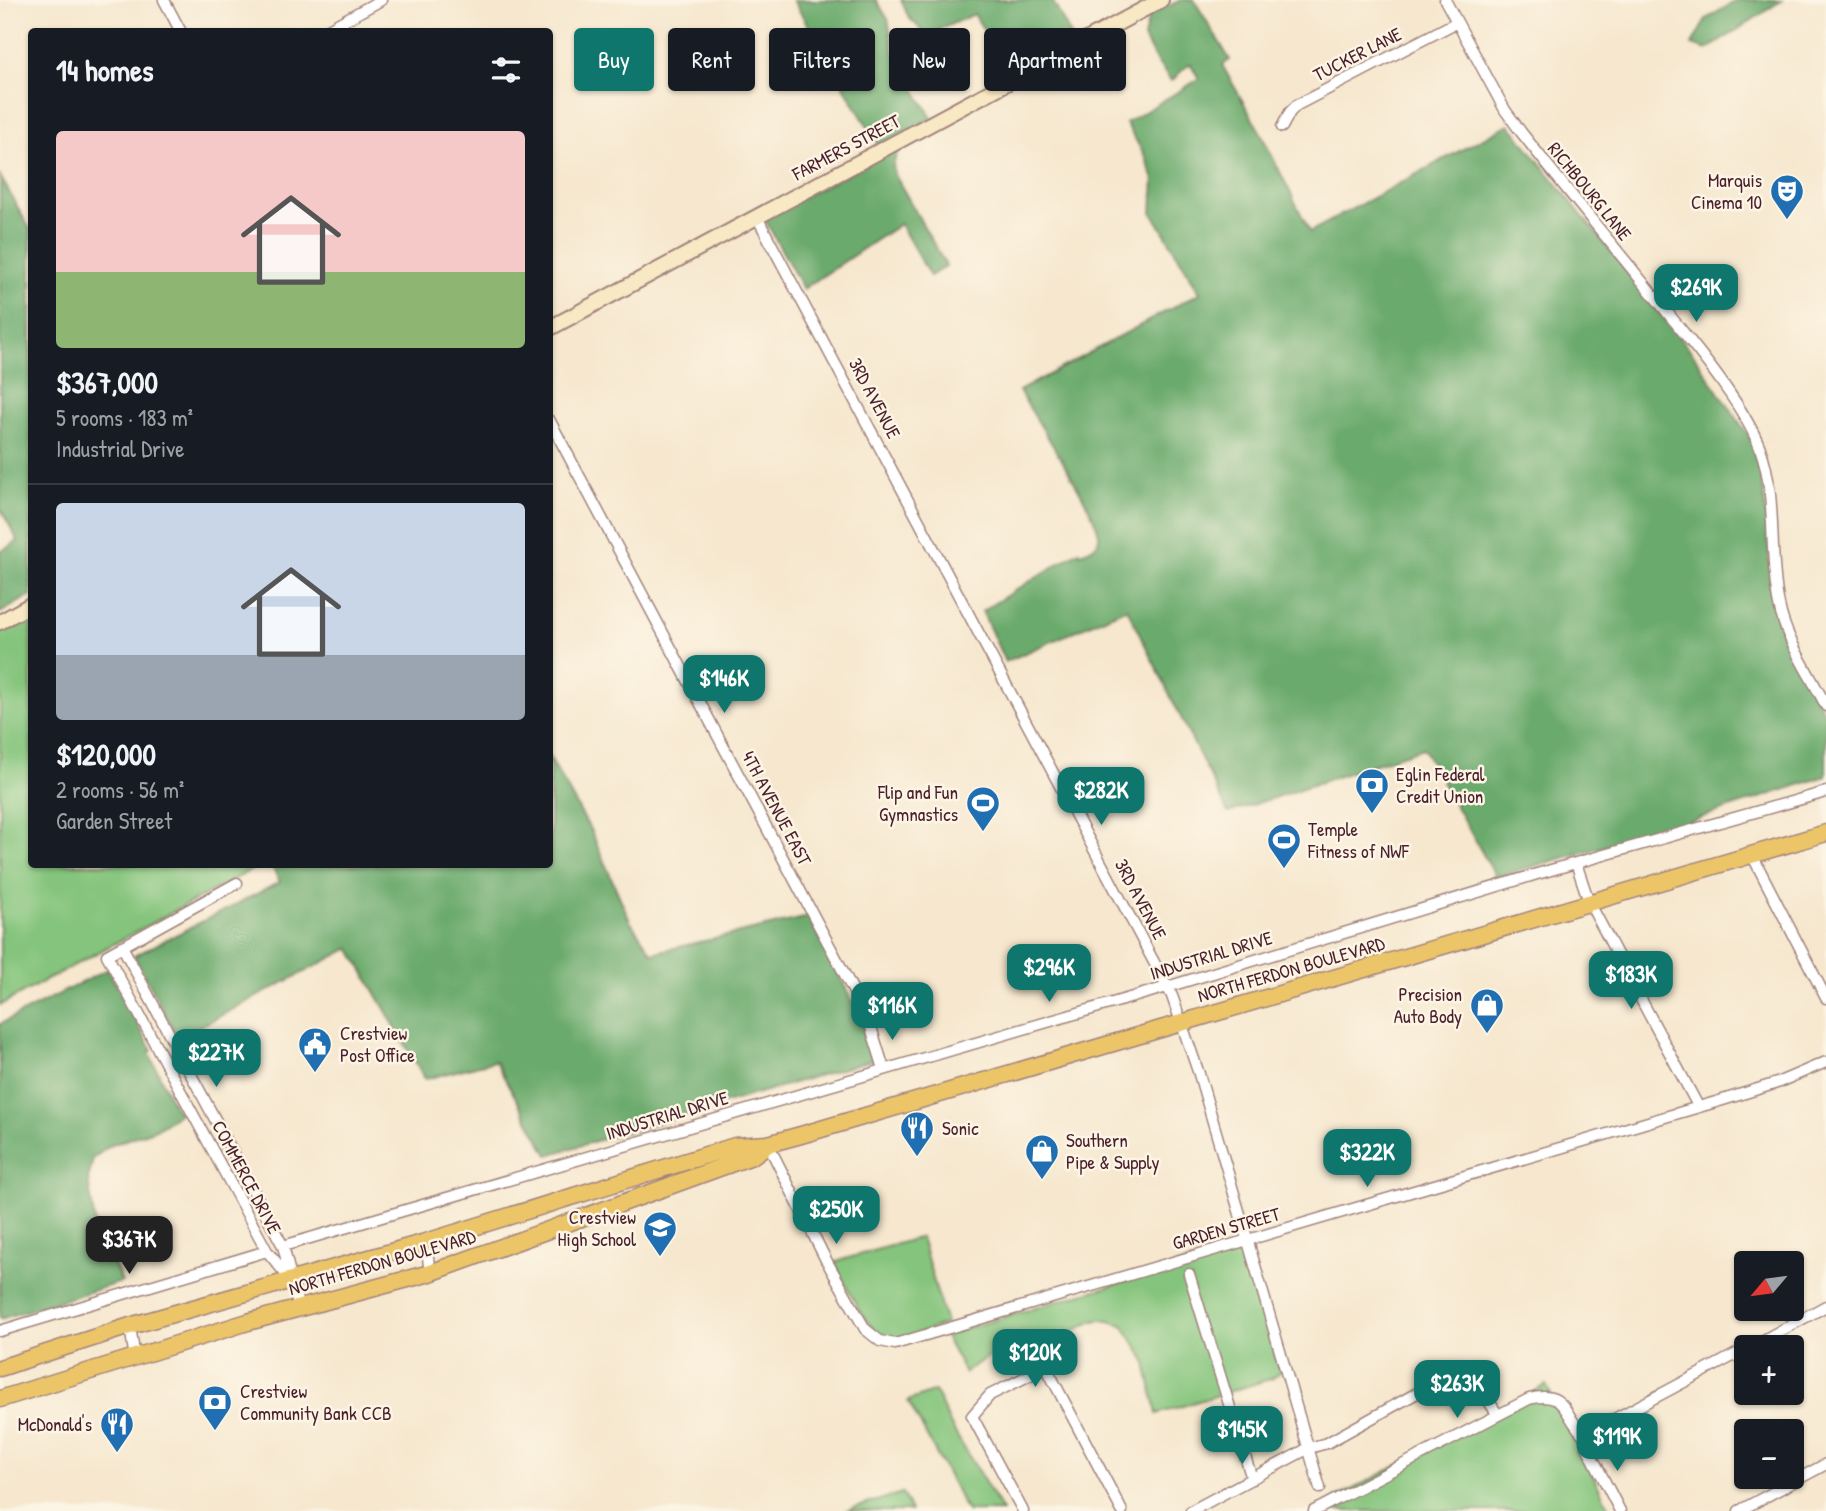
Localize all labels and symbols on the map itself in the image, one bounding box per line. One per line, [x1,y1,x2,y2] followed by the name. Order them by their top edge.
[1308,20,1406,87] street label: TUCKER LANE
[787,107,905,187] street label: FARMERS STREET
[1542,136,1638,246] street label: RICHBOURG LANE
[1691,167,1762,215] place label: Marquis Cinema 10
[1768,172,1806,221] theatre icon: Marquis Cinema 10
[1647,264,1745,324] pin: $269K
[843,353,907,443] street label: 3RD AVENUE
[675,656,773,715] pin: $146K
[736,746,819,871] street label: 4TH AVENUE EAST
[1396,761,1486,809] place label: Eglin Federal Credit Union
[1353,766,1391,815] bank icon: Eglin Federal Credit Union
[1052,768,1150,827] pin: $282K
[877,779,958,827] place label: Flip and Fun Gymnastics
[964,784,1002,833] sports icon: Flip and Fun Gymnastics
[1307,816,1410,864] place label: Temple Fitness of NWF
[1265,821,1303,870] sports icon: Temple Fitness of NWF
[1109,854,1173,944] street label: 3RD AVENUE
[1147,924,1276,986] street label: INDUSTRIAL DRIVE
[1194,930,1388,1008] street label: NORTH FERDON BOULEVARD
[1000,944,1098,1004] pin: $296K
[1582,951,1680,1011] pin: $183K
[1394,981,1462,1029] place label: Precision Auto Body
[843,982,941,1042] pin: $116K
[1468,986,1506,1035] shop icon: Precision Auto Body
[340,1020,415,1068] place label: Crestview Post Office
[296,1025,334,1074] public building icon: Crestview Post Office
[167,1030,265,1089] pin: $227K
[603,1084,732,1146] street label: INDUSTRIAL DRIVE
[898,1109,936,1158] restaurant icon: Sonic
[942,1115,979,1141] place label: Sonic
[206,1116,288,1239] street label: COMMERCE DRIVE
[1066,1127,1160,1175] place label: Southern Pipe & Supply
[1318,1130,1416,1189] pin: $322K
[1023,1132,1061,1181] shop icon: Southern Pipe & Supply
[787,1186,885,1246] pin: $250K
[1169,1200,1284,1256] street label: GARDEN STREET
[558,1204,637,1252] place label: Crestview High School
[641,1209,679,1258] school or university icon: Crestview High School
[80,1216,178,1276] pin: $367K
[285,1223,479,1301] street label: NORTH FERDON BOULEVARD
[1734,1251,1804,1321] north arrow
[986,1330,1084,1389] pin: $120K
[1408,1360,1506,1420] pin: $263K
[240,1378,392,1426] place label: Crestview Community Bank CCB
[196,1383,234,1432] bank icon: Crestview Community Bank CCB
[98,1405,136,1454] restaurant icon: McDonald's
[1193,1406,1291,1466] pin: $145K
[18,1411,92,1437] place label: McDonald's
[1568,1414,1666,1473] pin: $119K

